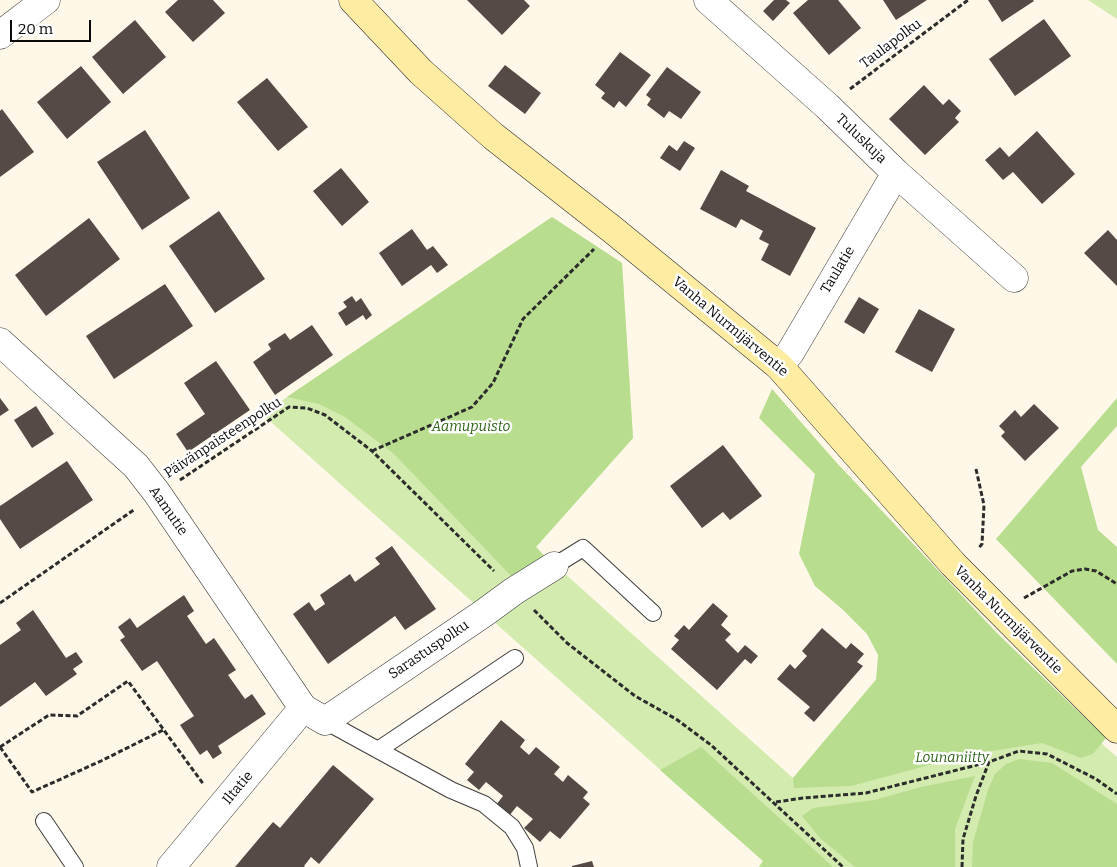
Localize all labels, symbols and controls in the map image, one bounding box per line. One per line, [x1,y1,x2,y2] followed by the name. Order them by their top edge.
[12,10,94,42] scale bar
[857,16,925,72] street label: Taulapolku
[18,20,53,38] text: 20 m
[832,111,890,167] street label: Tuluskuja
[817,243,859,297] street label: Taulatie
[669,274,791,380] street label: Vanha Nurmijärventie
[161,394,285,482] street label: Päivänpaisteenpolku
[432,419,510,435] park label: Aamupuisto
[145,483,191,539] street label: Aamutie
[951,563,1065,677] street label: Vanha Nurmijärventie
[386,617,472,683] street label: Sarastuspolku
[915,750,989,766] park label: Lounaniitty
[219,768,257,808] street label: Iltatie

